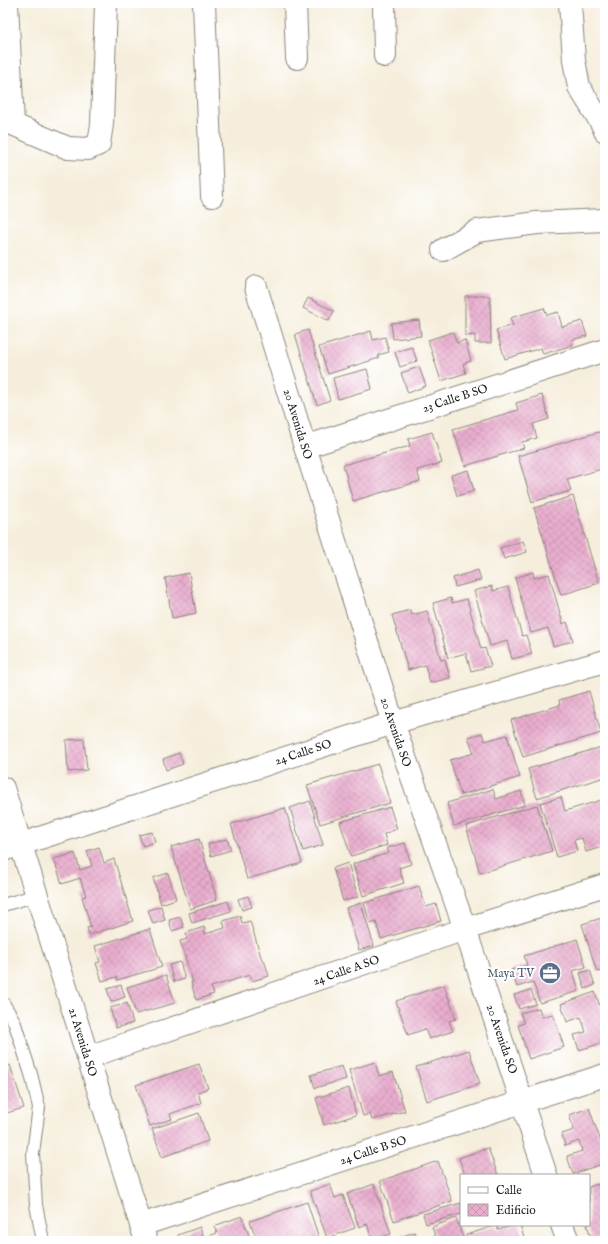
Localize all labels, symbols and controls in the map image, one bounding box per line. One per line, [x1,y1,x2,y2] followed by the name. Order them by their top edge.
[421,381,490,416] street label: 23 Calle B SO
[280,387,315,461] street label: 20 Avenida SO
[377,695,414,769] street label: 20 Avenida SO
[273,736,333,769] street label: 24 Calle SO
[311,952,381,989] street label: 24 Calle A SO
[537,960,563,986] office icon: Maya TV
[487,966,535,981] place label: Maya TV
[483,1002,520,1076] street label: 20 Avenida SO
[65,1006,100,1078] street label: 21 Avenida SO
[338,1133,408,1168] street label: 24 Calle B SO
[460,1174,590,1226] legend
[496,1183,522,1198] text: Calle
[496,1203,536,1218] text: Edificio

